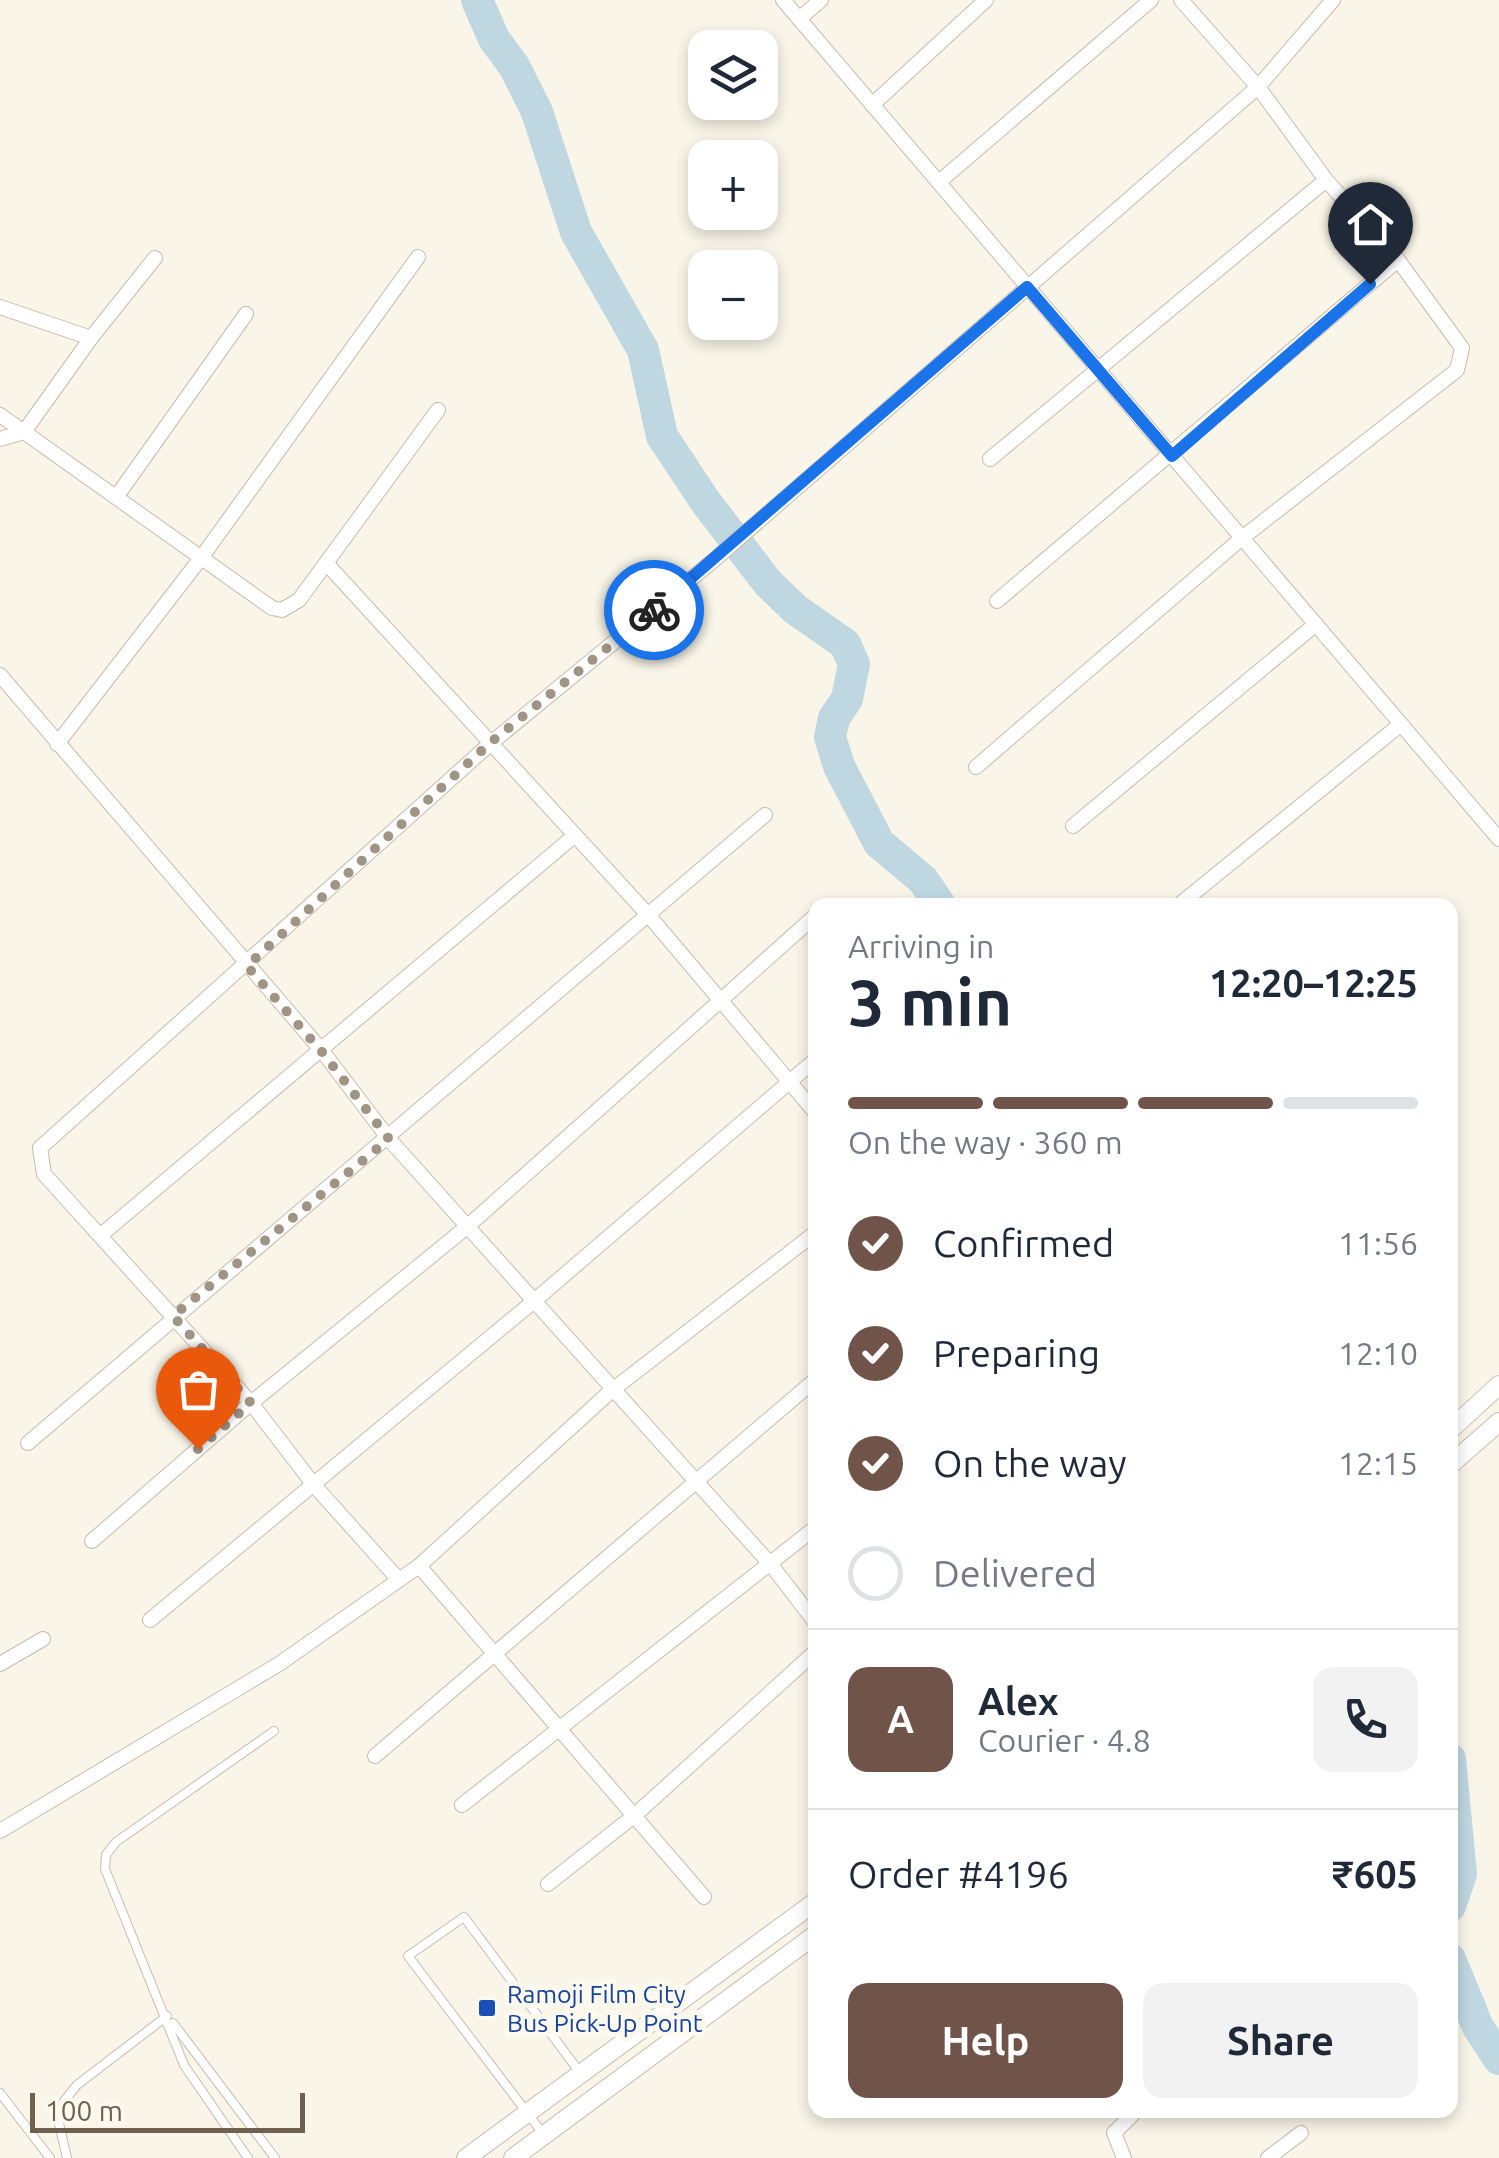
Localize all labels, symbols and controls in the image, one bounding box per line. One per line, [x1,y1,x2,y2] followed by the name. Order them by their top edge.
[688,30,778,340] map controls
[688,30,778,120] button: layers
[688,140,778,230] button: +
[1328,182,1413,285] pin
[1343,197,1398,252] icon: home
[688,250,778,340] button: −
[604,560,704,660] courier
[627,583,682,638] icon: bike
[848,928,994,964] text: Arriving in
[1209,962,1418,1004] text: 12:20–12:25
[848,965,1012,1038] text: 3 min
[848,1124,1123,1160] text: On the way · 360 m
[848,1216,903,1271] icon: check
[933,1222,1114,1264] text: Confirmed
[1338,1225,1418,1261] text: 11:56
[848,1326,903,1381] icon: check
[933,1332,1100,1374] text: Preparing
[1338,1335,1418,1371] text: 12:10
[156,1347,241,1450] pin
[171,1362,226,1417] icon: bag
[848,1436,903,1491] icon: check
[933,1442,1126,1484] text: On the way
[1338,1445,1418,1481] text: 12:15
[933,1552,1097,1594] text: Delivered
[1313,1667,1418,1772] button: phone
[978,1680,1059,1722] text: Alex
[887,1698,914,1740] text: A
[978,1722,1151,1758] text: Courier · 4.8
[848,1853,1069,1895] text: Order #4196
[1332,1853,1418,1895] text: ₹605
[507,1980,703,2037] place label: Ramoji Film City Bus Pick-Up Point
[848,1983,1123,2098] button: Help
[1143,1983,1418,2098] button: Share
[476,1997,498,2019] marker: Ramoji Film City Bus Pick-Up Point
[30,2088,305,2132] scale bar
[45,2095,123,2126] text: 100 m

